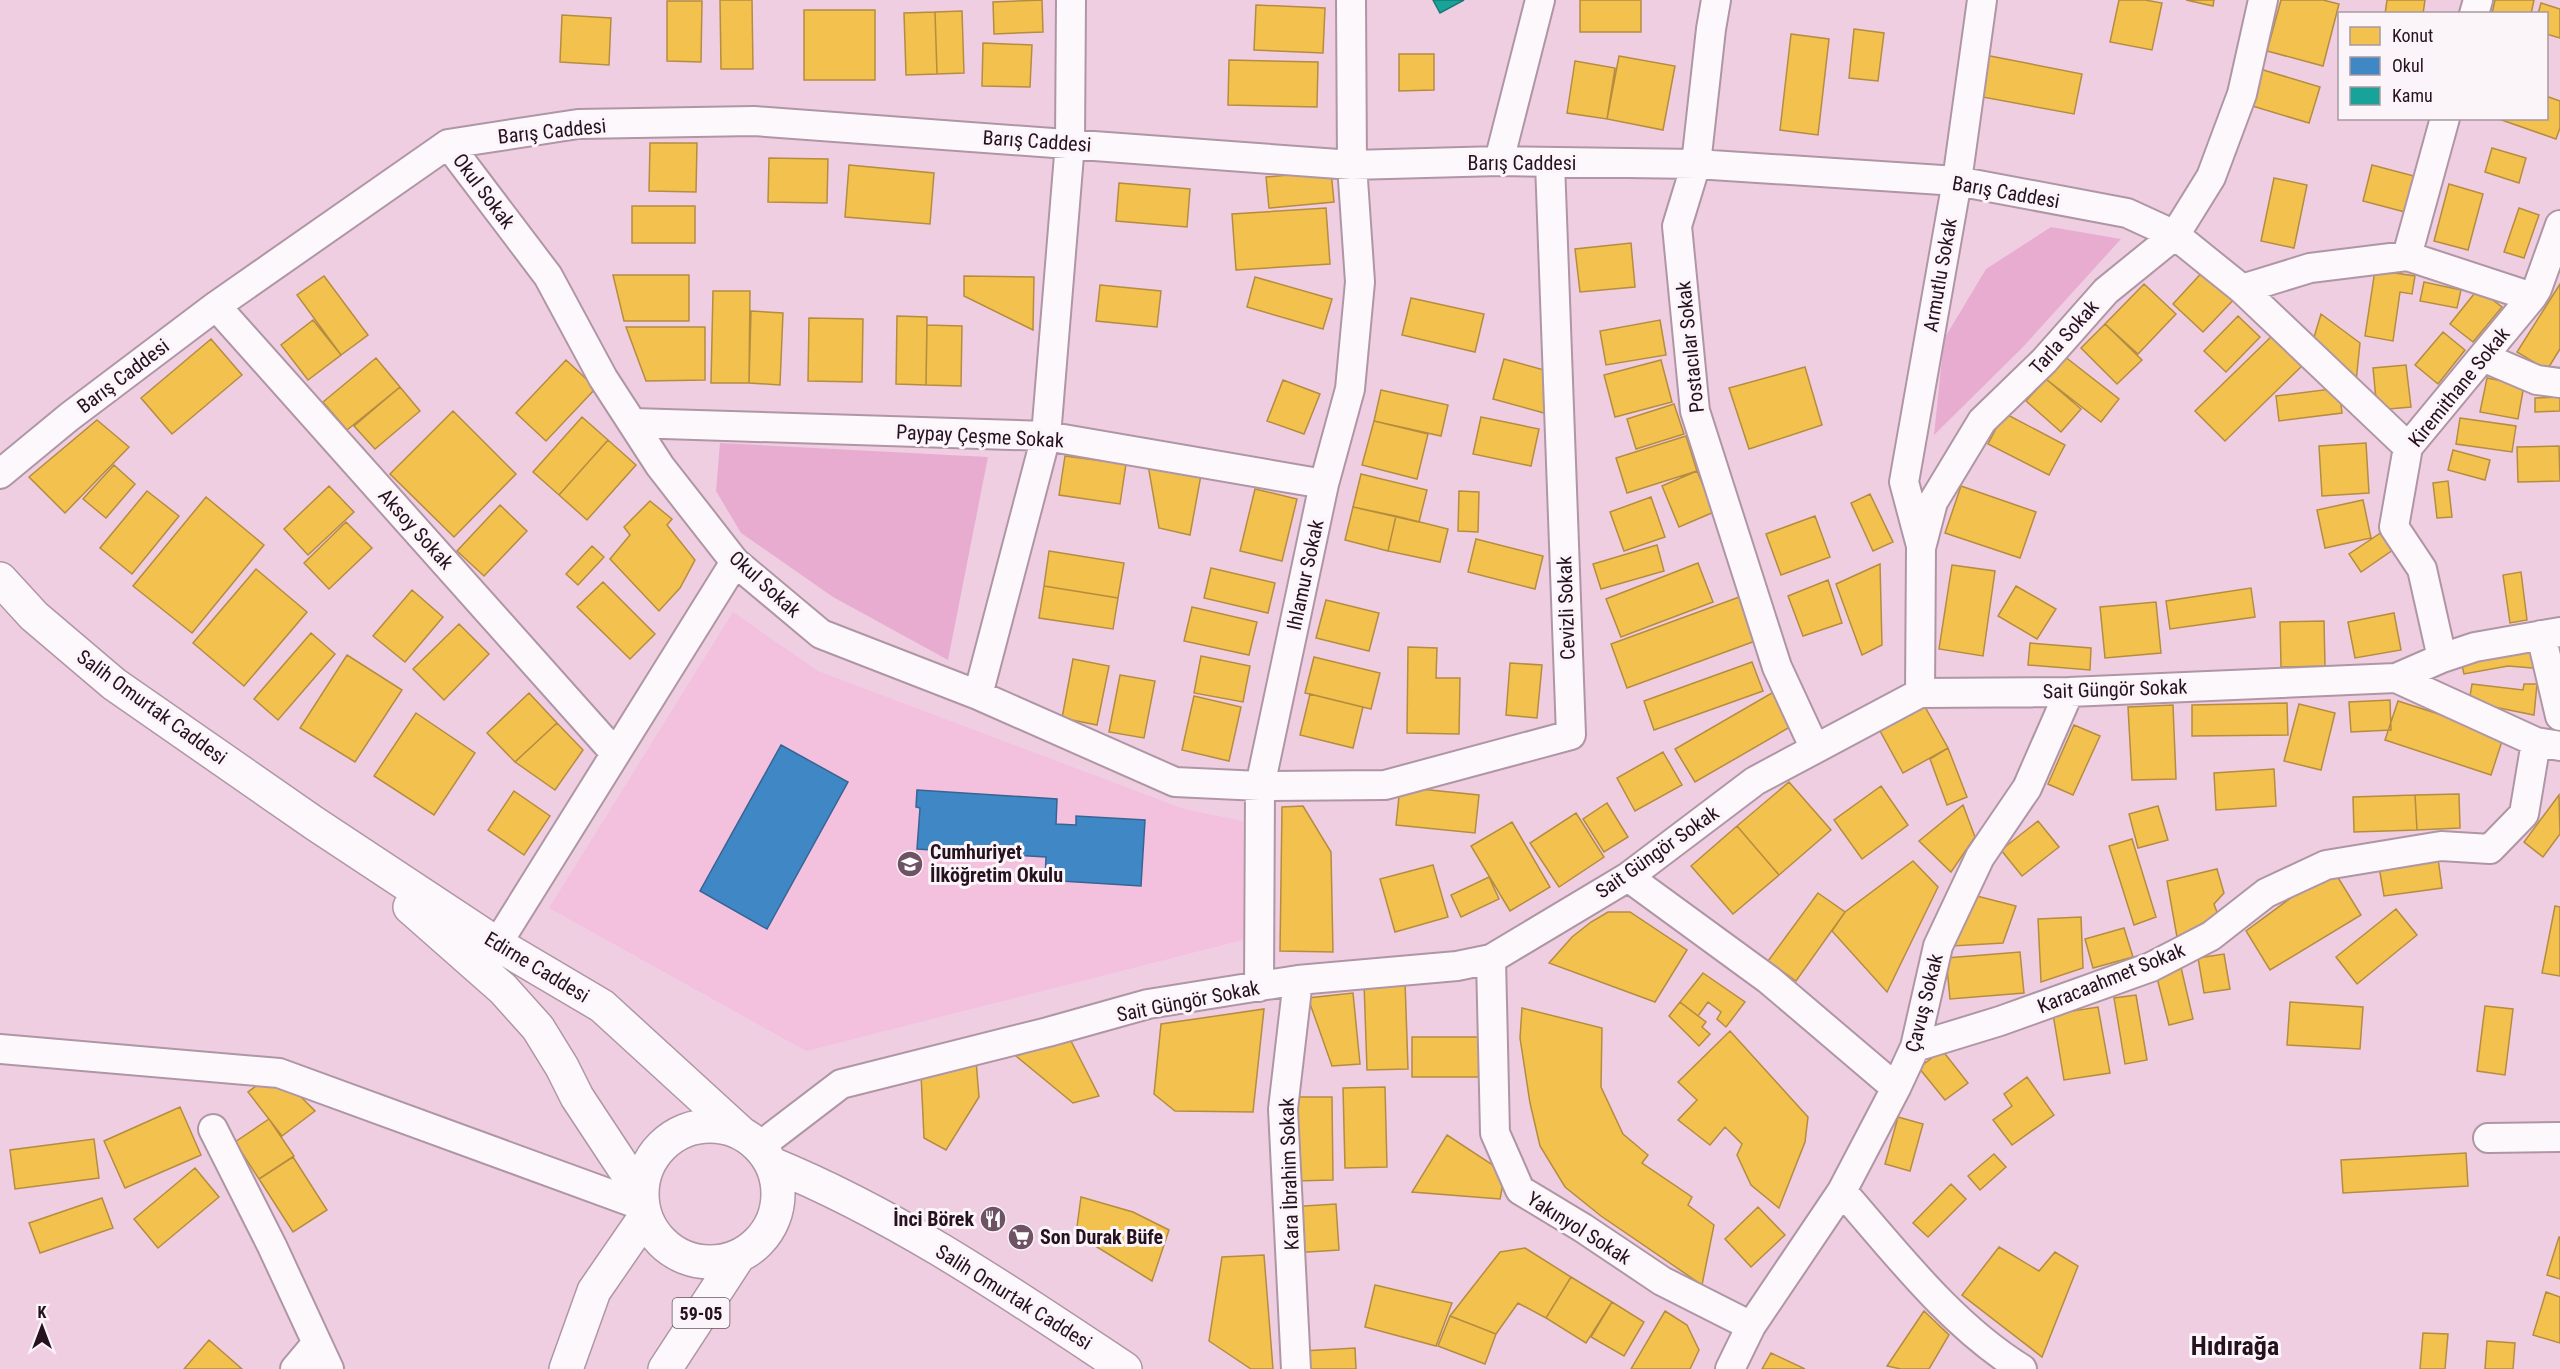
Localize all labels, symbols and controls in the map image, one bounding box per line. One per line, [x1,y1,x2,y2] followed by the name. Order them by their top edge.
[2338,12,2548,120] legend
[2392,25,2433,46] text: Konut
[2392,55,2424,76] text: Okul
[2392,85,2433,106] text: Kamu
[497,113,607,149] street label: Barış Caddesi
[982,125,1092,157] street label: Barış Caddesi
[448,149,520,233] street label: Okul Sokak
[1468,151,1576,175] street label: Barış Caddesi
[1950,171,2062,213] street label: Barış Caddesi
[1918,216,1962,334] street label: Armutlu Sokak
[1671,280,1709,414] street label: Postacılar Sokak
[2024,295,2104,379] street label: Tarla Sokak
[2403,322,2515,452] street label: Kiremithane Sokak
[72,334,174,418] street label: Barış Caddesi
[896,420,1064,452] street label: Paypay Çeşme Sokak
[373,484,459,574] street label: Aksoy Sokak
[1282,518,1328,632] street label: Ihlamur Sokak
[724,546,806,622] street label: Okul Sokak
[1552,555,1580,661] street label: Cevizli Sokak
[72,644,232,770] street label: Salih Omurtak Caddesi
[2042,674,2188,704] street label: Sait Güngör Sokak
[1591,801,1723,903] street label: Sait Güngör Sokak
[930,840,1063,887] place label: Cumhuriyet İlköğretim Okulu
[895,849,925,879] school or university icon: Cumhuriyet İlköğretim Okulu
[480,926,594,1008] street label: Edirne Caddesi
[2034,938,2188,1018] street label: Karacaahmet Sokak
[1900,951,1948,1055] street label: Çavuş Sokak
[1115,975,1261,1027] street label: Sait Güngör Sokak
[1274,1097,1304,1251] street label: Kara İbrahim Sokak
[1523,1187,1635,1269] street label: Yakınyol Sokak
[978,1204,1008,1234] restaurant icon: İnci Börek
[893,1207,974,1231] place label: İnci Börek
[1006,1222,1036,1252] supermarket icon: Son Durak Büfe
[1040,1225,1163,1249] place label: Son Durak Büfe
[931,1239,1097,1355] street label: Salih Omurtak Caddesi
[12,1297,72,1357] north arrow
[672,1298,730,1328] road number: 59-05
[38,1303,47,1322] text: K
[2191,1331,2279,1361] district label: Hıdırağa

